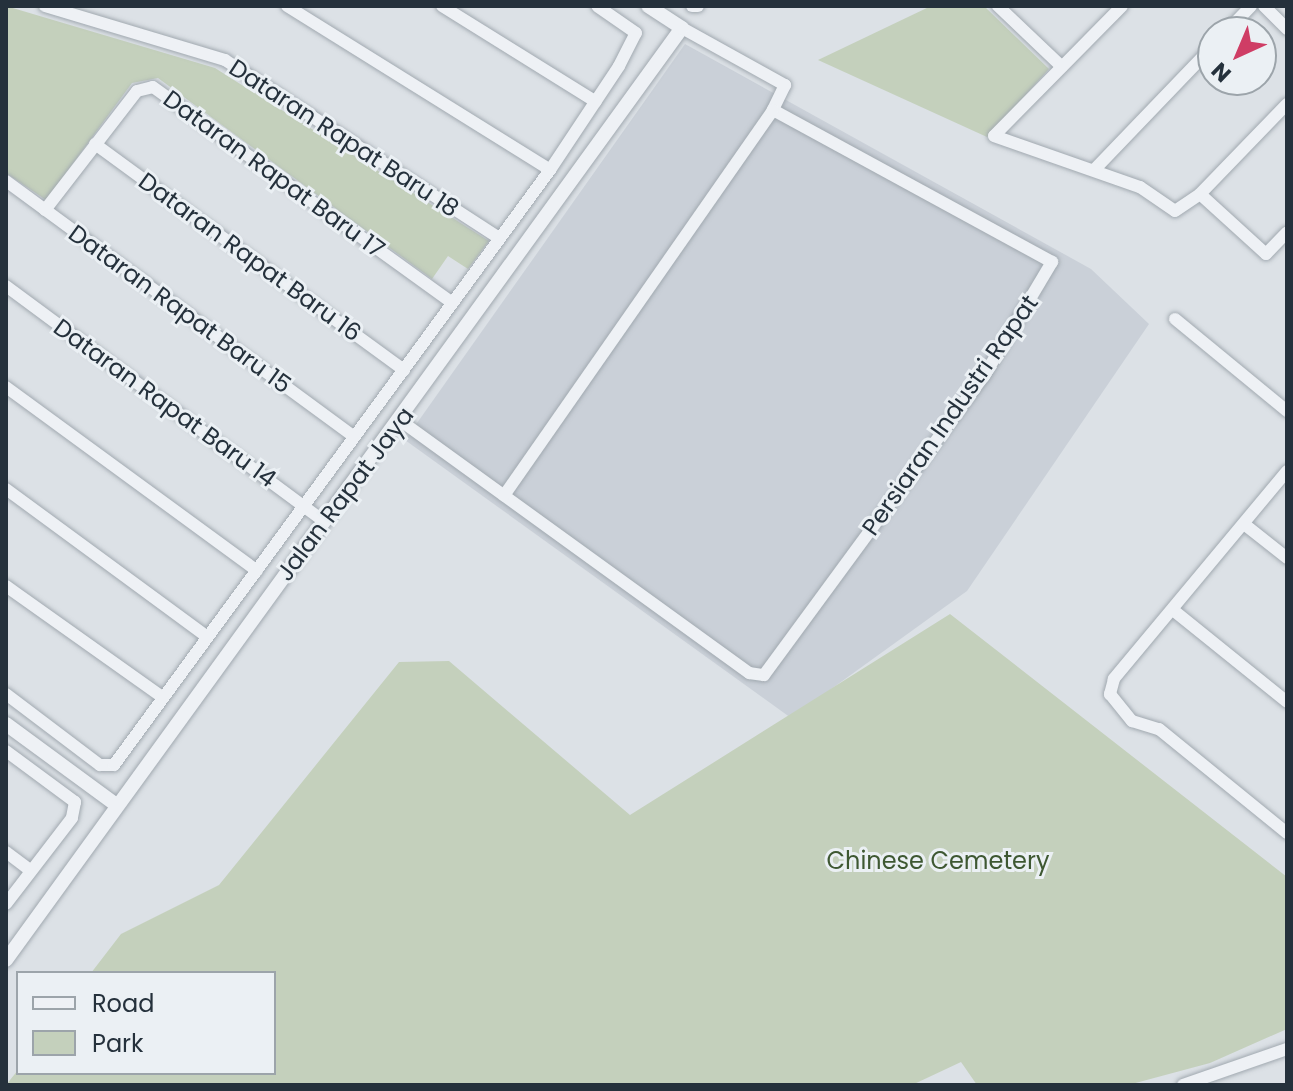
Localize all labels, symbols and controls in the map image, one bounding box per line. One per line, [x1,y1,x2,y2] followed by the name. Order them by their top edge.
[1197,16,1277,96] north arrow
[224,53,464,223] street label: Dataran Rapat Baru 18
[1205,55,1238,89] text: N
[158,84,390,264] street label: Dataran Rapat Baru 17
[133,167,367,347] street label: Dataran Rapat Baru 16
[63,219,297,399] street label: Dataran Rapat Baru 15
[856,289,1044,541] street label: Persiaran Industri Rapat
[48,313,282,493] street label: Dataran Rapat Baru 14
[270,402,420,586] street label: Jalan Rapat Jaya
[827,847,1049,875] park label: Chinese Cemetery
[16,971,276,1075] legend
[92,987,154,1020] text: Road
[92,1027,143,1060] text: Park

